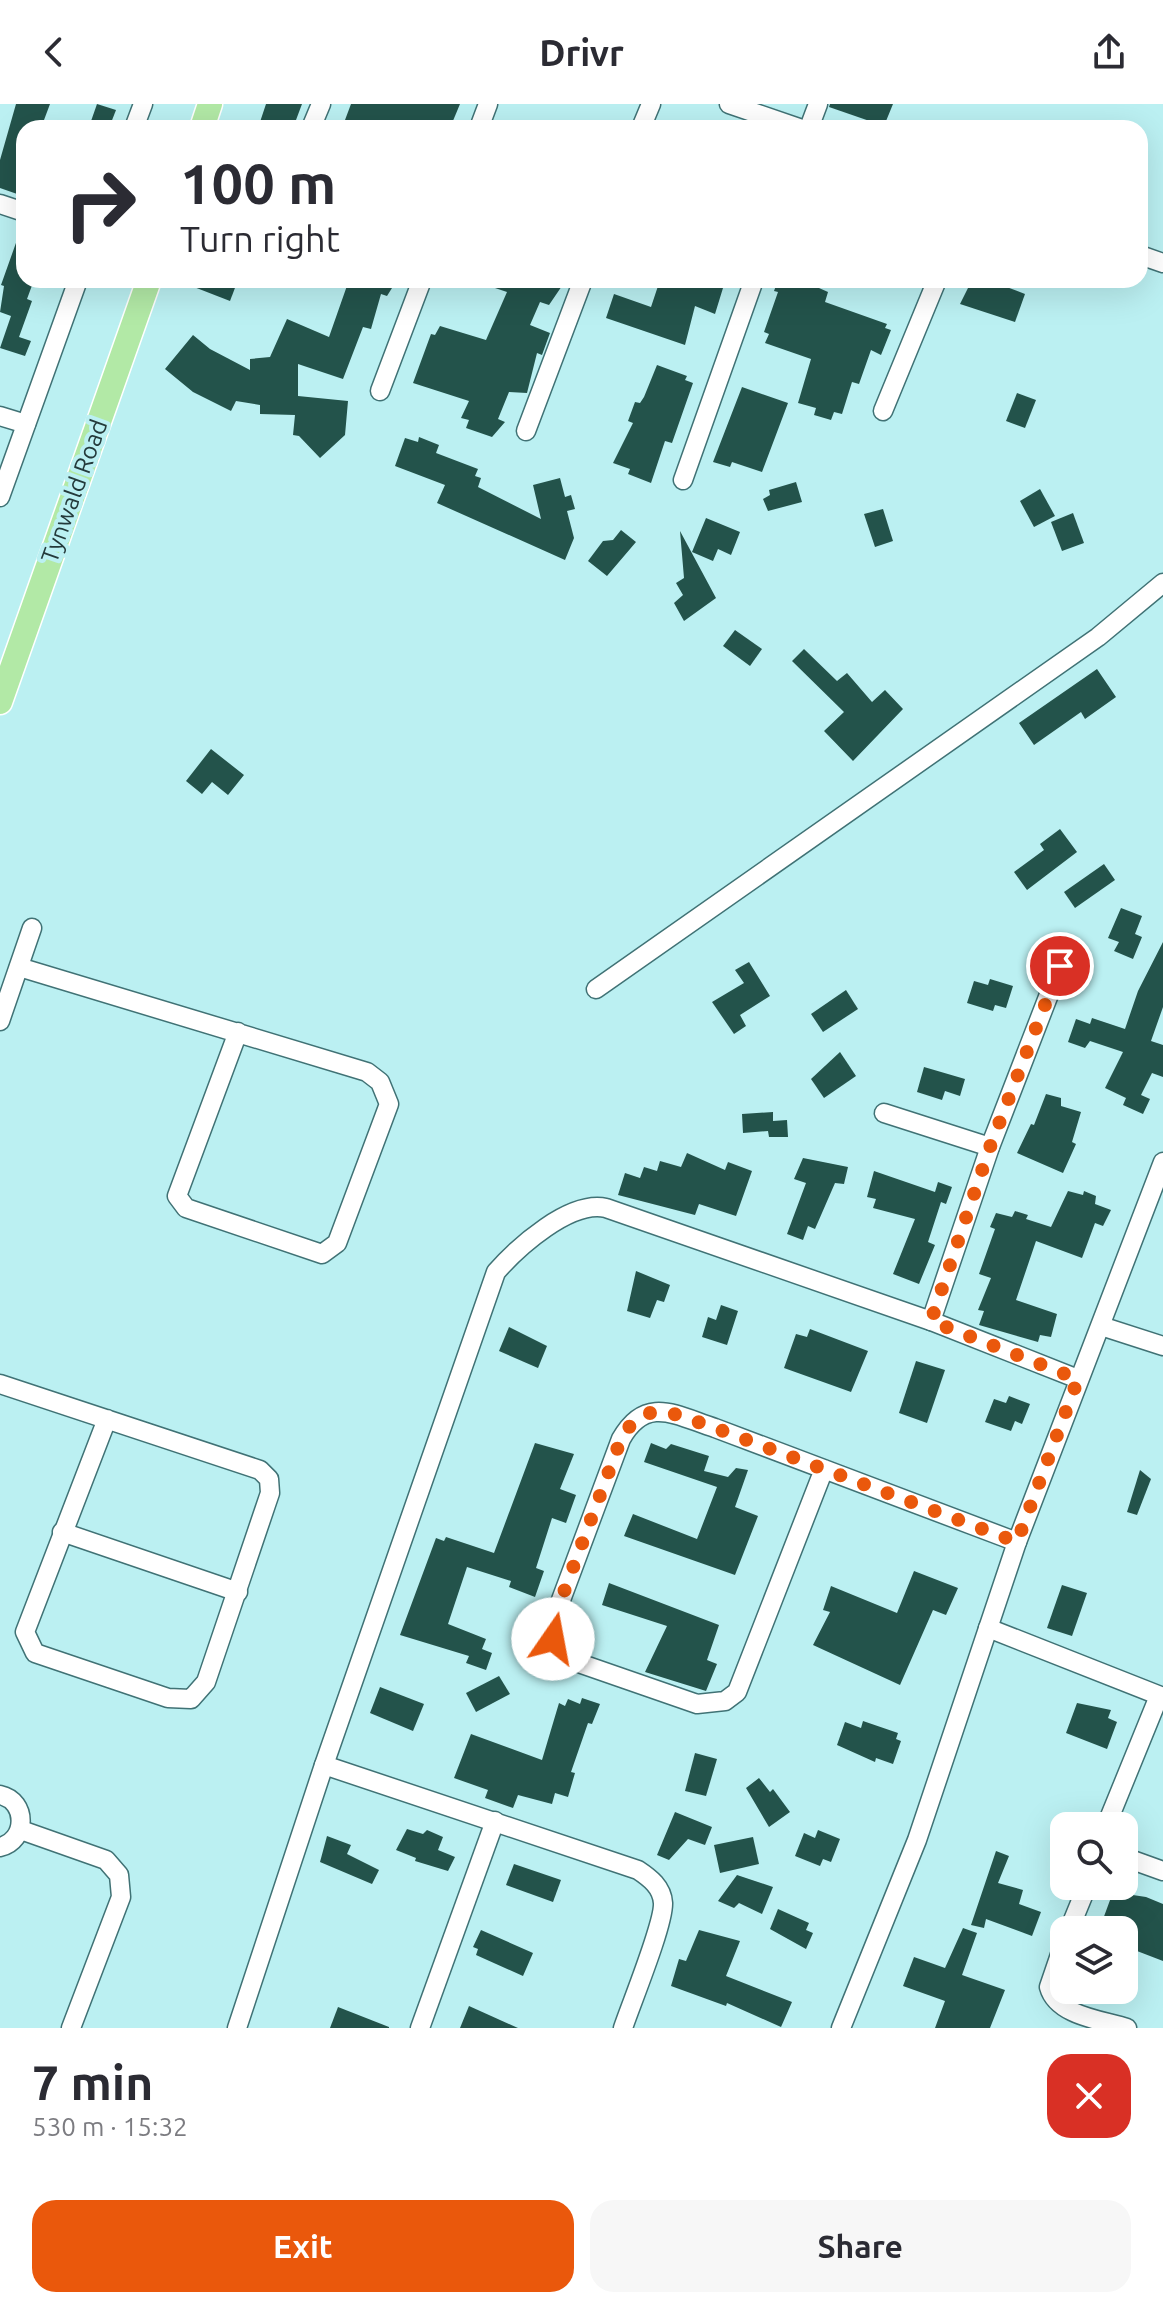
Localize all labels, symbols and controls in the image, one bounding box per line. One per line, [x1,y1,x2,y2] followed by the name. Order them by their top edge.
[32,30,76,74] icon: back
[1087,30,1131,74] icon: share
[539,32,624,73] text: Drivr
[48,152,152,256] icon: right
[180,152,336,215] text: 100 m
[180,218,340,259] text: Turn right
[36,416,112,566] street label: Tynwald Road
[1026,932,1094,1000] pin
[1038,944,1082,988] icon: arrive
[511,1597,595,1681] position arrow
[1050,1812,1138,2004] map controls
[1050,1812,1138,1900] button: search
[1050,1916,1138,2004] button: layers
[1047,2054,1131,2138] button: close
[32,2055,153,2109] text: 7 min
[32,2112,188,2141] text: 530 m · 15:32
[32,2200,574,2292] button: Exit
[590,2200,1131,2292] button: Share

